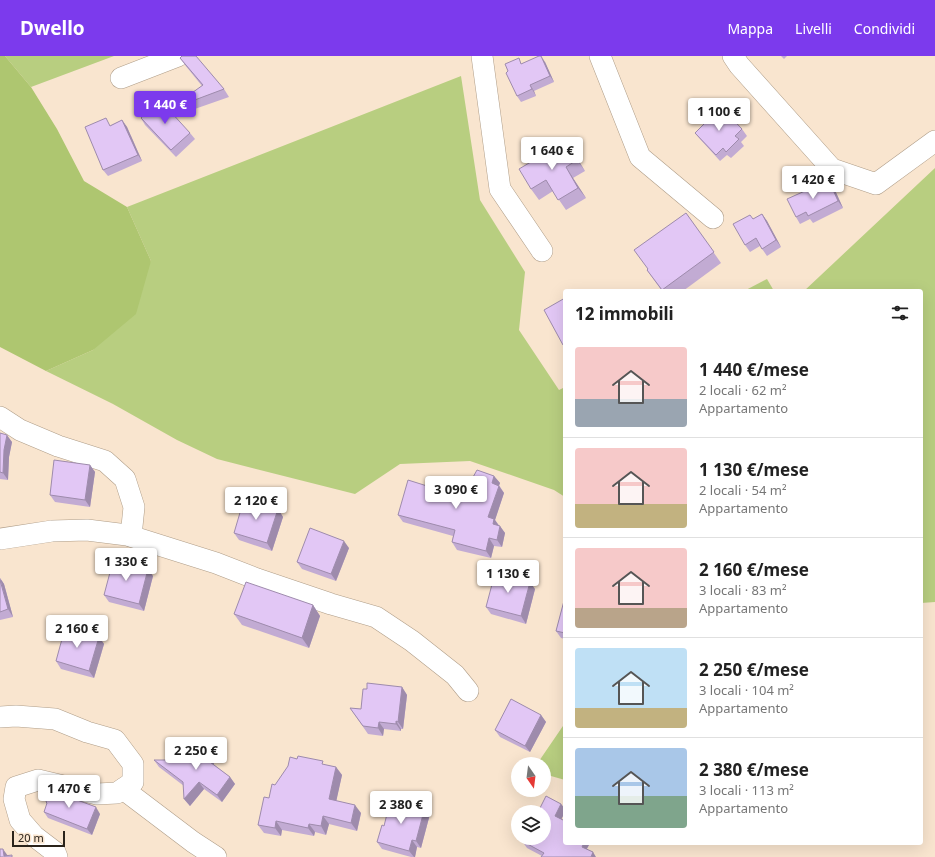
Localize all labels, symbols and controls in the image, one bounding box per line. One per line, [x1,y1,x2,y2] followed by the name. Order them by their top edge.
[20,15,85,41] text: Dwello
[727,19,773,38] text: Mappa
[795,19,832,38] text: Livelli
[854,19,915,38] text: Condividi
[128,91,202,125] pin: 1 440 €
[143,95,187,113] text: 1 440 €
[682,98,756,132] pin: 1 100 €
[697,102,741,120] text: 1 100 €
[515,137,589,171] pin: 1 640 €
[530,141,574,159] text: 1 640 €
[776,166,850,200] pin: 1 420 €
[791,170,835,188] text: 1 420 €
[575,302,674,325] text: 12 immobili
[889,302,911,324] icon: filters
[699,358,809,381] text: 1 440 €/mese
[607,363,655,411] icon: home
[699,381,786,399] text: 2 locali · 62 m²
[699,399,788,417] text: Appartamento
[699,458,809,481] text: 1 130 €/mese
[607,464,655,512] icon: home
[419,476,493,510] pin: 3 090 €
[434,480,478,498] text: 3 090 €
[699,481,786,499] text: 2 locali · 54 m²
[219,487,293,521] pin: 2 120 €
[234,491,278,509] text: 2 120 €
[699,499,788,517] text: Appartamento
[89,548,163,582] pin: 1 330 €
[104,552,148,570] text: 1 330 €
[699,558,809,581] text: 2 160 €/mese
[471,560,545,594] pin: 1 130 €
[486,564,530,582] text: 1 130 €
[607,564,655,612] icon: home
[699,581,786,599] text: 3 locali · 83 m²
[699,599,788,617] text: Appartamento
[40,615,114,649] pin: 2 160 €
[55,619,99,637] text: 2 160 €
[699,658,809,681] text: 2 250 €/mese
[607,664,655,712] icon: home
[699,681,794,699] text: 3 locali · 104 m²
[699,699,788,717] text: Appartamento
[159,737,233,771] pin: 2 250 €
[174,741,218,759] text: 2 250 €
[511,757,551,797] north arrow
[511,757,551,845] map controls
[699,758,809,781] text: 2 380 €/mese
[607,764,655,812] icon: home
[32,775,106,809] pin: 1 470 €
[47,779,91,797] text: 1 470 €
[699,781,794,799] text: 3 locali · 113 m²
[364,791,438,825] pin: 2 380 €
[379,795,423,813] text: 2 380 €
[699,799,788,817] text: Appartamento
[511,805,551,845] button: layers
[12,829,65,848] scale bar
[18,830,44,845] text: 20 m

